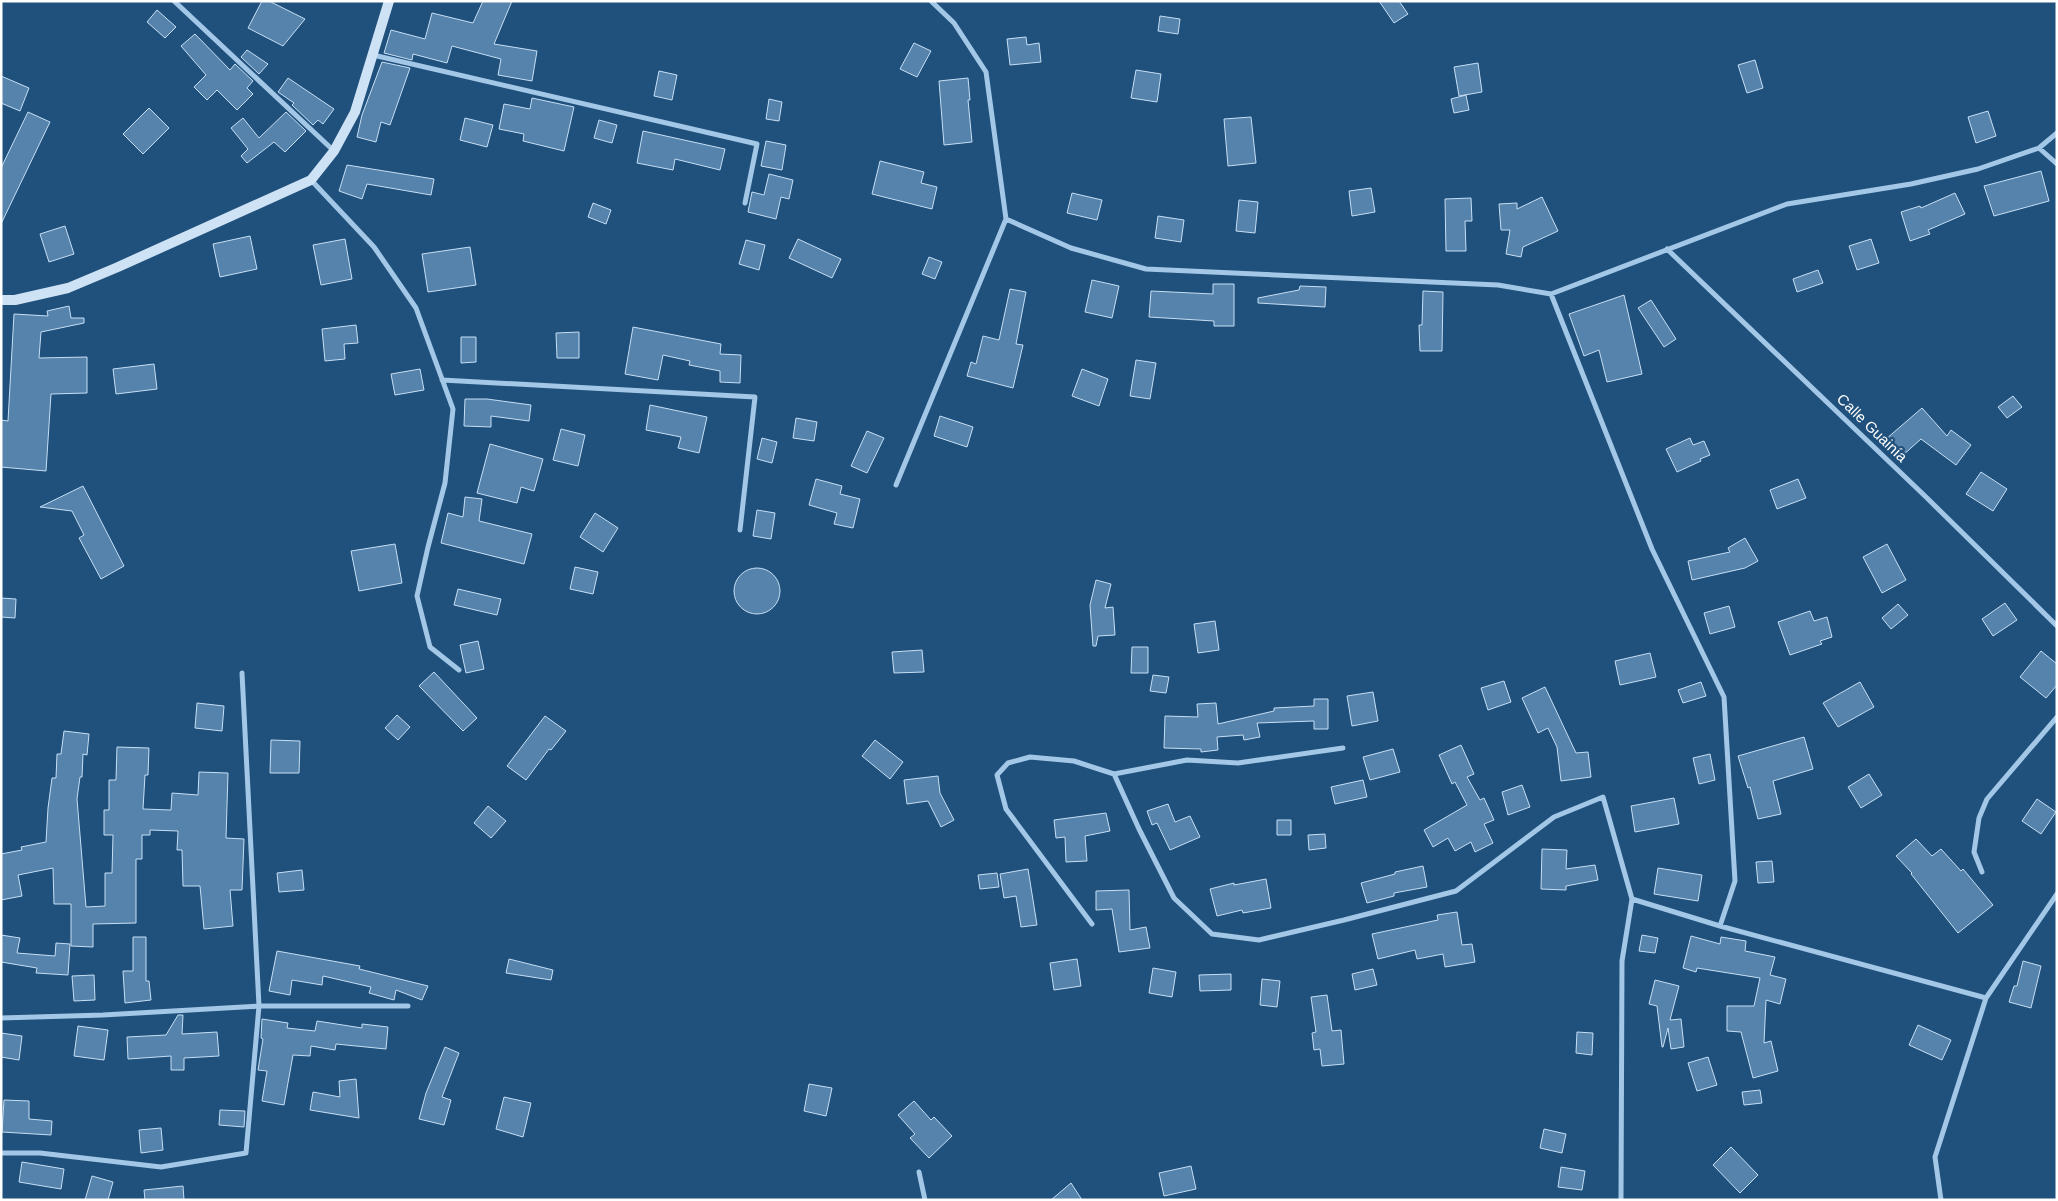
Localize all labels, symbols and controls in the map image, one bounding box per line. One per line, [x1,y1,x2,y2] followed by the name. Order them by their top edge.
[1834,390,1911,466] street label: Calle Guainía

